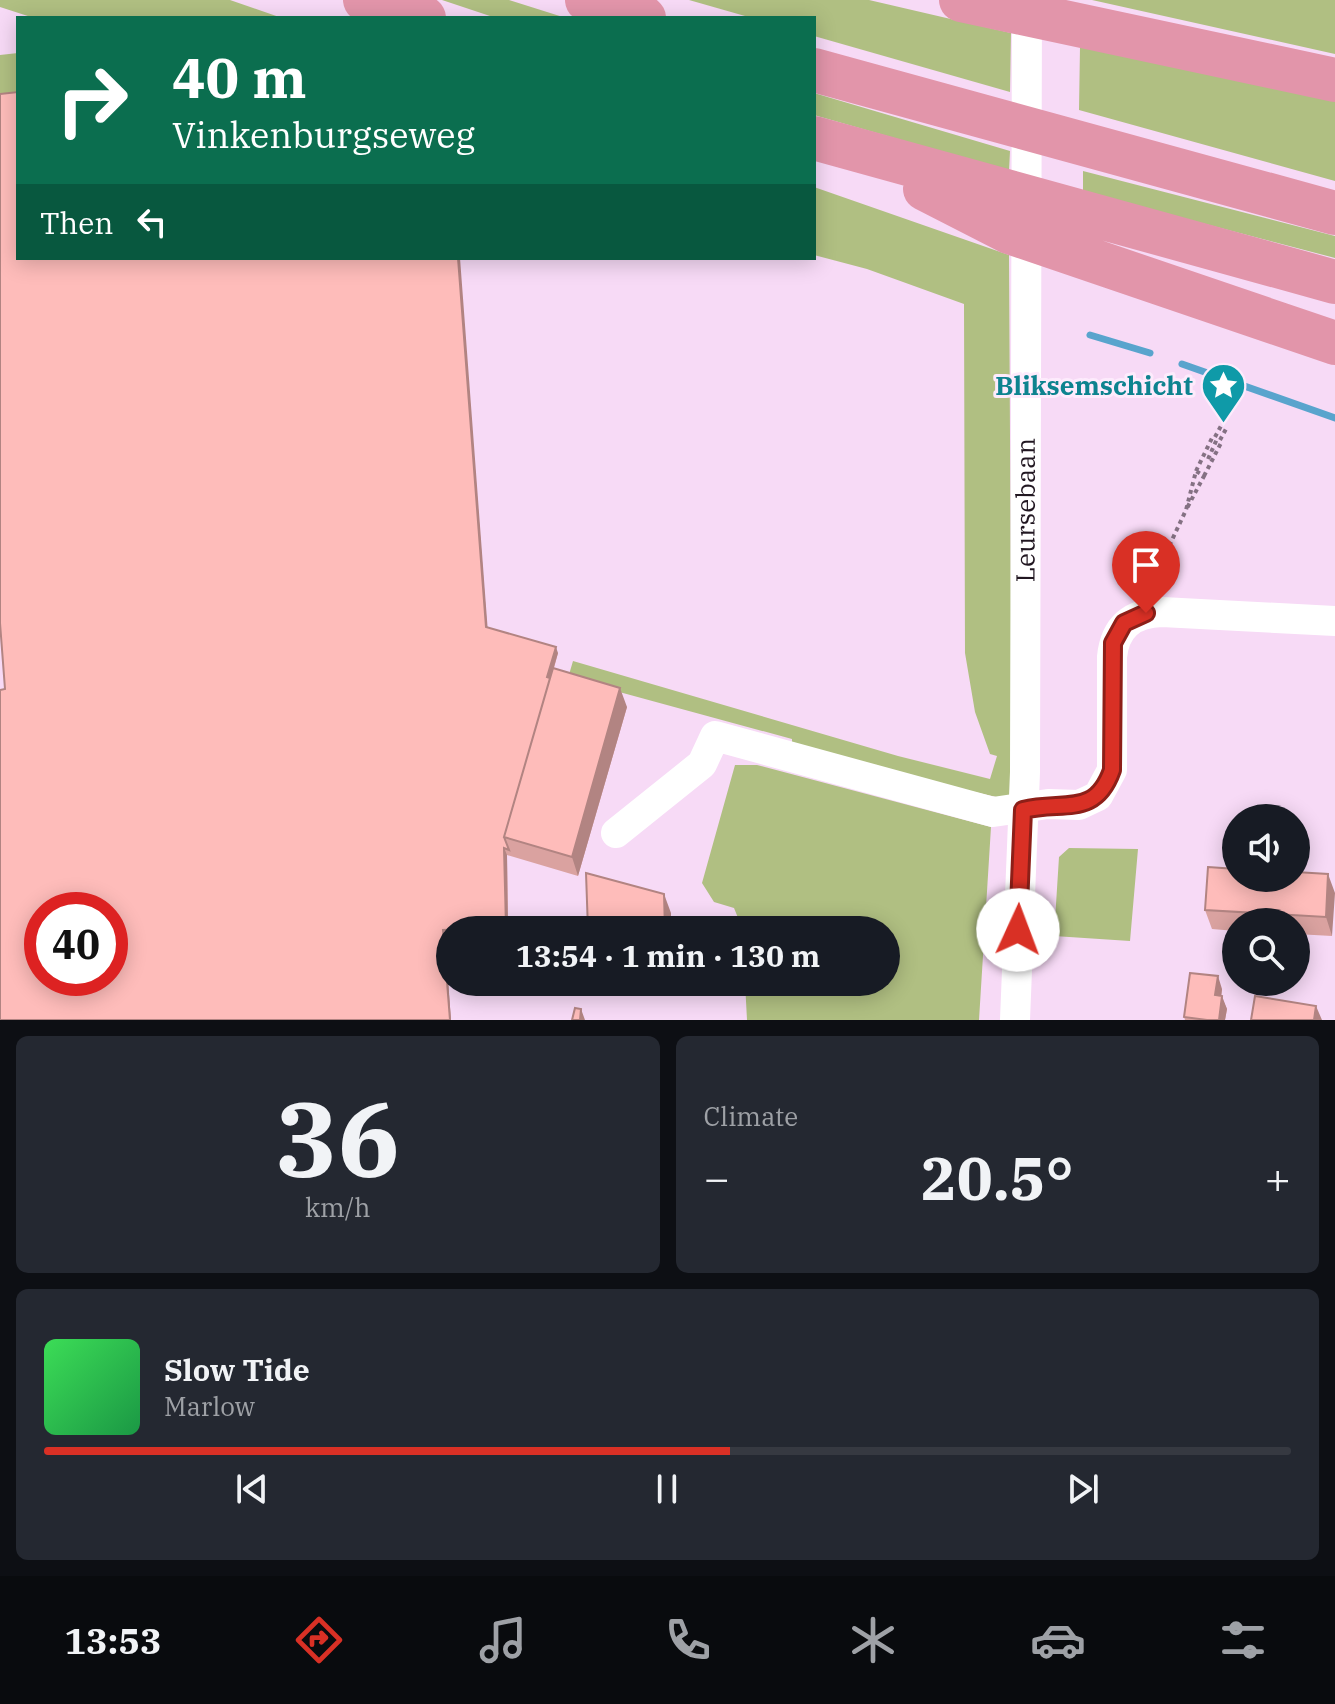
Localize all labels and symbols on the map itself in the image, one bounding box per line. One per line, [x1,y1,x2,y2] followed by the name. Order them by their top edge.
[1200,362,1248,425] place icon: Bliksemschicht
[995,368,1193,402] place label: Bliksemschicht
[1007,438,1042,583] street label: Leursebaan
[1112,531,1180,613] pin
[976,888,1060,972] position arrow
[24,892,128,996] speed limit sign: 40

